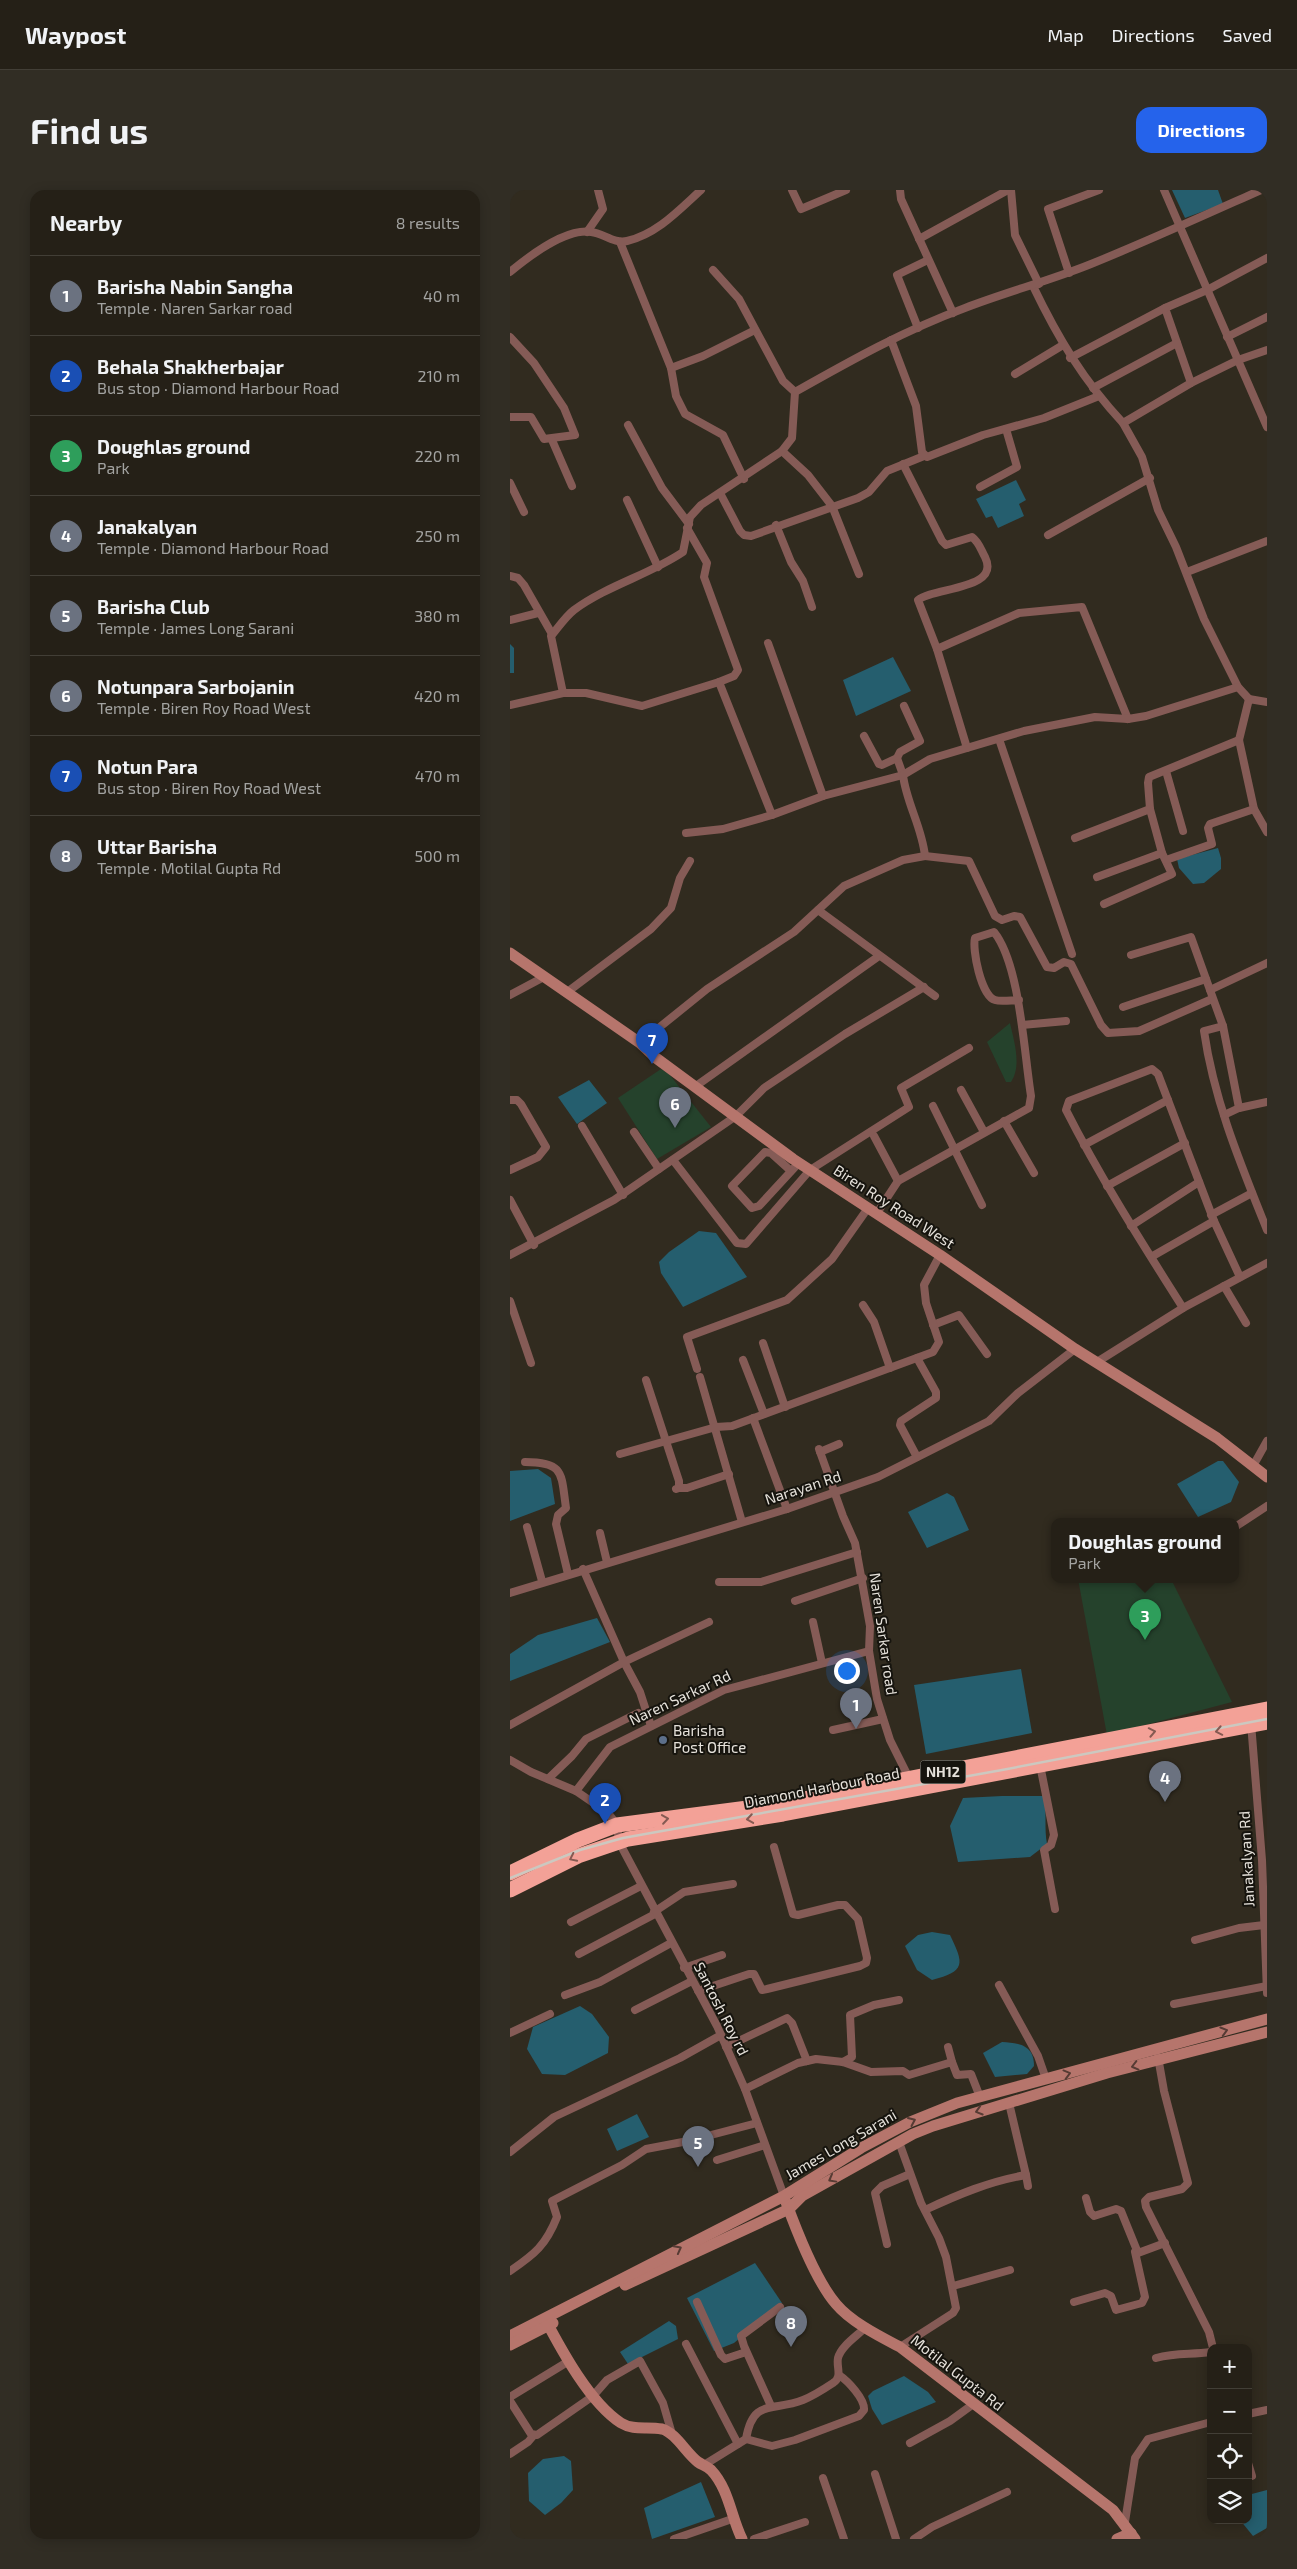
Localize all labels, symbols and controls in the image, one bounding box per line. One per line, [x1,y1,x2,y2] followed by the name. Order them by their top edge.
[25,20,126,49] text: Waypost
[1047,24,1084,46] text: Map
[1112,24,1195,46] text: Directions
[1223,24,1272,46] text: Saved
[1136,107,1267,153] button: Directions
[30,109,148,151] text: Find us
[50,210,122,235] text: Nearby
[396,213,460,232] text: 8 results
[97,275,293,298] text: Barisha Nabin Sangha
[63,286,69,305] text: 1
[423,286,460,305] text: 40 m
[97,298,292,317] text: Temple · Naren Sarkar road
[97,355,284,378] text: Behala Shakherbajar
[61,366,71,385] text: 2
[417,366,460,385] text: 210 m
[97,378,339,397] text: Bus stop · Diamond Harbour Road
[97,435,250,458] text: Doughlas ground
[61,446,71,465] text: 3
[415,446,460,465] text: 220 m
[97,458,130,477] text: Park
[97,515,197,538] text: Janakalyan
[61,526,71,545] text: 4
[415,526,460,545] text: 250 m
[97,538,329,557] text: Temple · Diamond Harbour Road
[97,595,210,618] text: Barisha Club
[62,606,70,625] text: 5
[414,606,460,625] text: 380 m
[97,618,294,637] text: Temple · James Long Sarani
[97,675,294,698] text: Notunpara Sarbojanin
[61,686,71,705] text: 6
[414,686,460,705] text: 420 m
[97,698,311,717] text: Temple · Biren Roy Road West
[97,755,198,778] text: Notun Para
[62,766,70,785] text: 7
[415,766,460,785] text: 470 m
[97,778,321,797] text: Bus stop · Biren Roy Road West
[97,835,217,858] text: Uttar Barisha
[61,846,71,865] text: 8
[415,846,460,865] text: 500 m
[97,858,281,877] text: Temple · Motilal Gupta Rd
[636,1023,668,1064] pin: 7
[659,1087,691,1128] pin: 6
[831,1160,959,1252] street label: Biren Roy Road West
[762,1466,843,1508] street label: Narayan Rd
[1051,1518,1239,1583] popup
[1068,1530,1222,1553] text: Doughlas ground
[1068,1553,1101,1572] text: Park
[866,1571,901,1696] street label: Naren Sarkar road
[1129,1599,1161,1640] pin: 3
[834,1658,860,1684] your location
[626,1666,733,1729] street label: Naren Sarkar Rd
[840,1688,872,1729] pin: 1
[673,1721,746,1756] place label: Barisha Post Office
[1215,1725,1223,1735] one-way arrow
[1148,1727,1157,1738] one-way arrow
[657,1734,669,1746] marker: Barisha Post Office
[920,1760,966,1784] road number: NH12
[1149,1761,1181,1802] pin: 4
[743,1763,901,1811] street label: Diamond Harbour Road
[589,1783,621,1824] pin: 2
[1234,1810,1258,1908] street label: Janakalyan Rd
[746,1813,754,1824] one-way arrow
[661,1814,670,1824] one-way arrow
[569,1852,578,1863] one-way arrow
[691,1959,753,2058] street label: Santosh Roy rd
[1220,2027,1228,2037] one-way arrow
[1131,2060,1140,2071] one-way arrow
[1063,2069,1071,2079] one-way arrow
[782,2105,899,2183] street label: James Long Sarani
[976,2106,984,2116] one-way arrow
[907,2117,916,2128] one-way arrow
[682,2126,714,2167] pin: 5
[829,2173,838,2183] one-way arrow
[672,2245,681,2255] one-way arrow
[775,2306,807,2347] pin: 8
[908,2330,1008,2414] street label: Motilal Gupta Rd
[1207,2344,1252,2524] map controls
[1207,2344,1252,2389] button: +
[1207,2389,1252,2434] button: −
[1207,2434,1252,2479] button: locate
[1207,2479,1252,2524] button: layers

